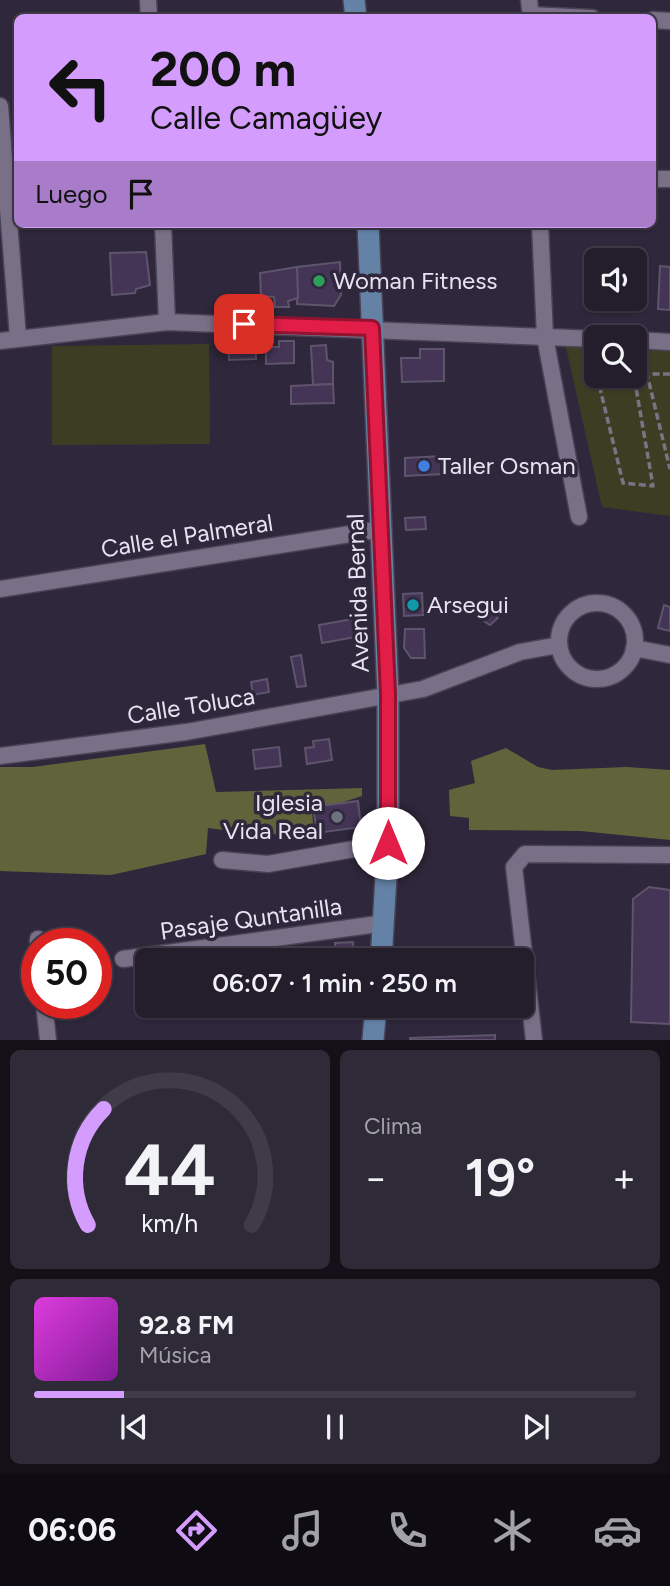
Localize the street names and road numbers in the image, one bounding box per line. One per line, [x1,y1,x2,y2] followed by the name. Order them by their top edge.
[99,508,275,563] street label: Calle el Palmeral
[340,513,375,673] street label: Avenida Bernal
[125,681,257,730] street label: Calle Toluca
[158,891,344,946] street label: Pasaje Quntanilla

